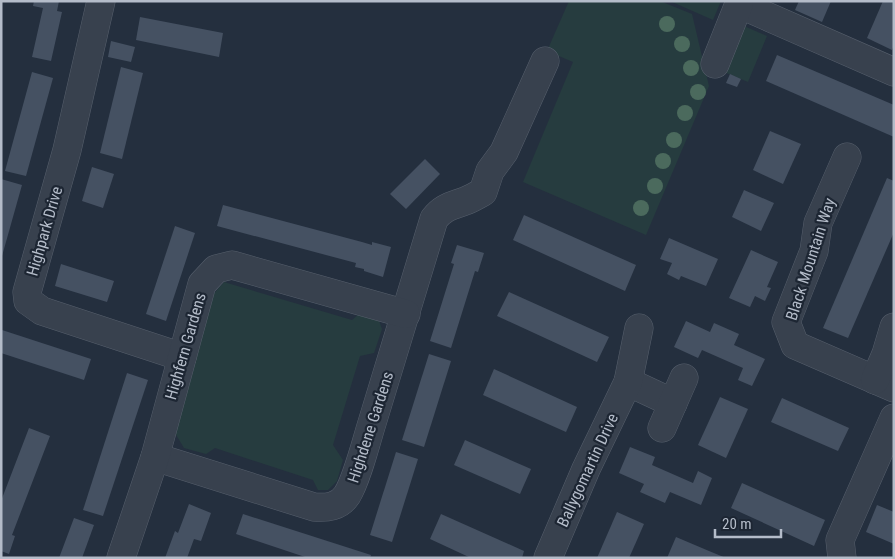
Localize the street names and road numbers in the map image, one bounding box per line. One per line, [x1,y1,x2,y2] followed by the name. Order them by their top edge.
[23,184,66,278] street label: Highpark Drive
[782,195,839,323] street label: Black Mountain Way
[161,291,210,402] street label: Highfern Gardens
[344,369,397,485] street label: Highdene Gardens
[553,410,622,530] street label: Ballygomartin Drive

